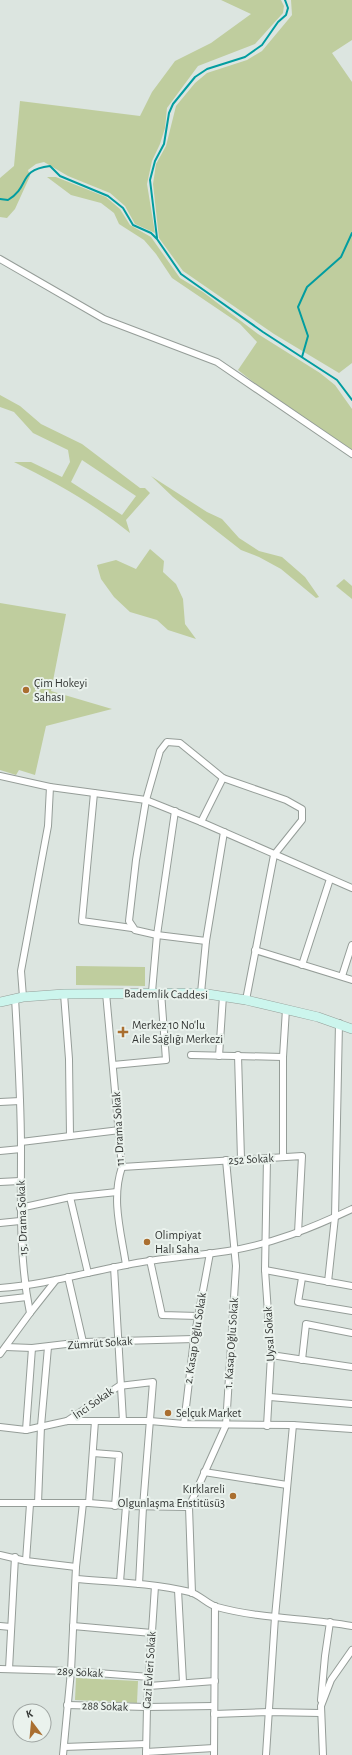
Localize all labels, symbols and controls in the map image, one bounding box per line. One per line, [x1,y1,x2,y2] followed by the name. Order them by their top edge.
[34,677,87,703] place label: Çim Hokeyi Sahası
[21,685,31,695] marker: Çim Hokeyi Sahası
[124,987,208,1001] street label: Bademlik Caddesi
[132,1019,223,1045] place label: Merkez 10 No'lu Aile Sağlığı Merkezi
[117,1026,129,1038] marker: Merkez 10 No'lu Aile Sağlığı Merkezi
[110,1091,126,1167] street label: 11. Drama Sokak
[228,1152,275,1166] street label: 252 Sokak
[15,1180,29,1256] street label: 15. Drama Sokak
[155,1229,202,1255] place label: Olimpiyat Halı Saha
[142,1237,152,1247] marker: Olimpiyat Halı Saha
[182,1291,208,1385] street label: 2. Kasap Oğlu Sokak
[222,1297,240,1389] street label: 1. Kasap Oğlu Sokak
[262,1306,277,1362] street label: Uysal Sokak
[67,1335,133,1351] street label: Zümrüt Sokak
[70,1384,116,1421] street label: İnci Sokak
[176,1407,242,1419] place label: Selçuk Market
[163,1408,173,1418] marker: Selçuk Market
[118,1483,225,1509] place label: Kırklareli Olgunlaşma Enstitüsü3
[228,1491,238,1501] marker: Kırklareli Olgunlaşma Enstitüsü3
[140,1630,158,1709] street label: Gazi Evleri Sokak
[57,1665,104,1679] street label: 289 Sokak
[82,1699,129,1713] street label: 288 Sokak
[12,1703,52,1743] north arrow
[25,1708,35,1720] text: K

